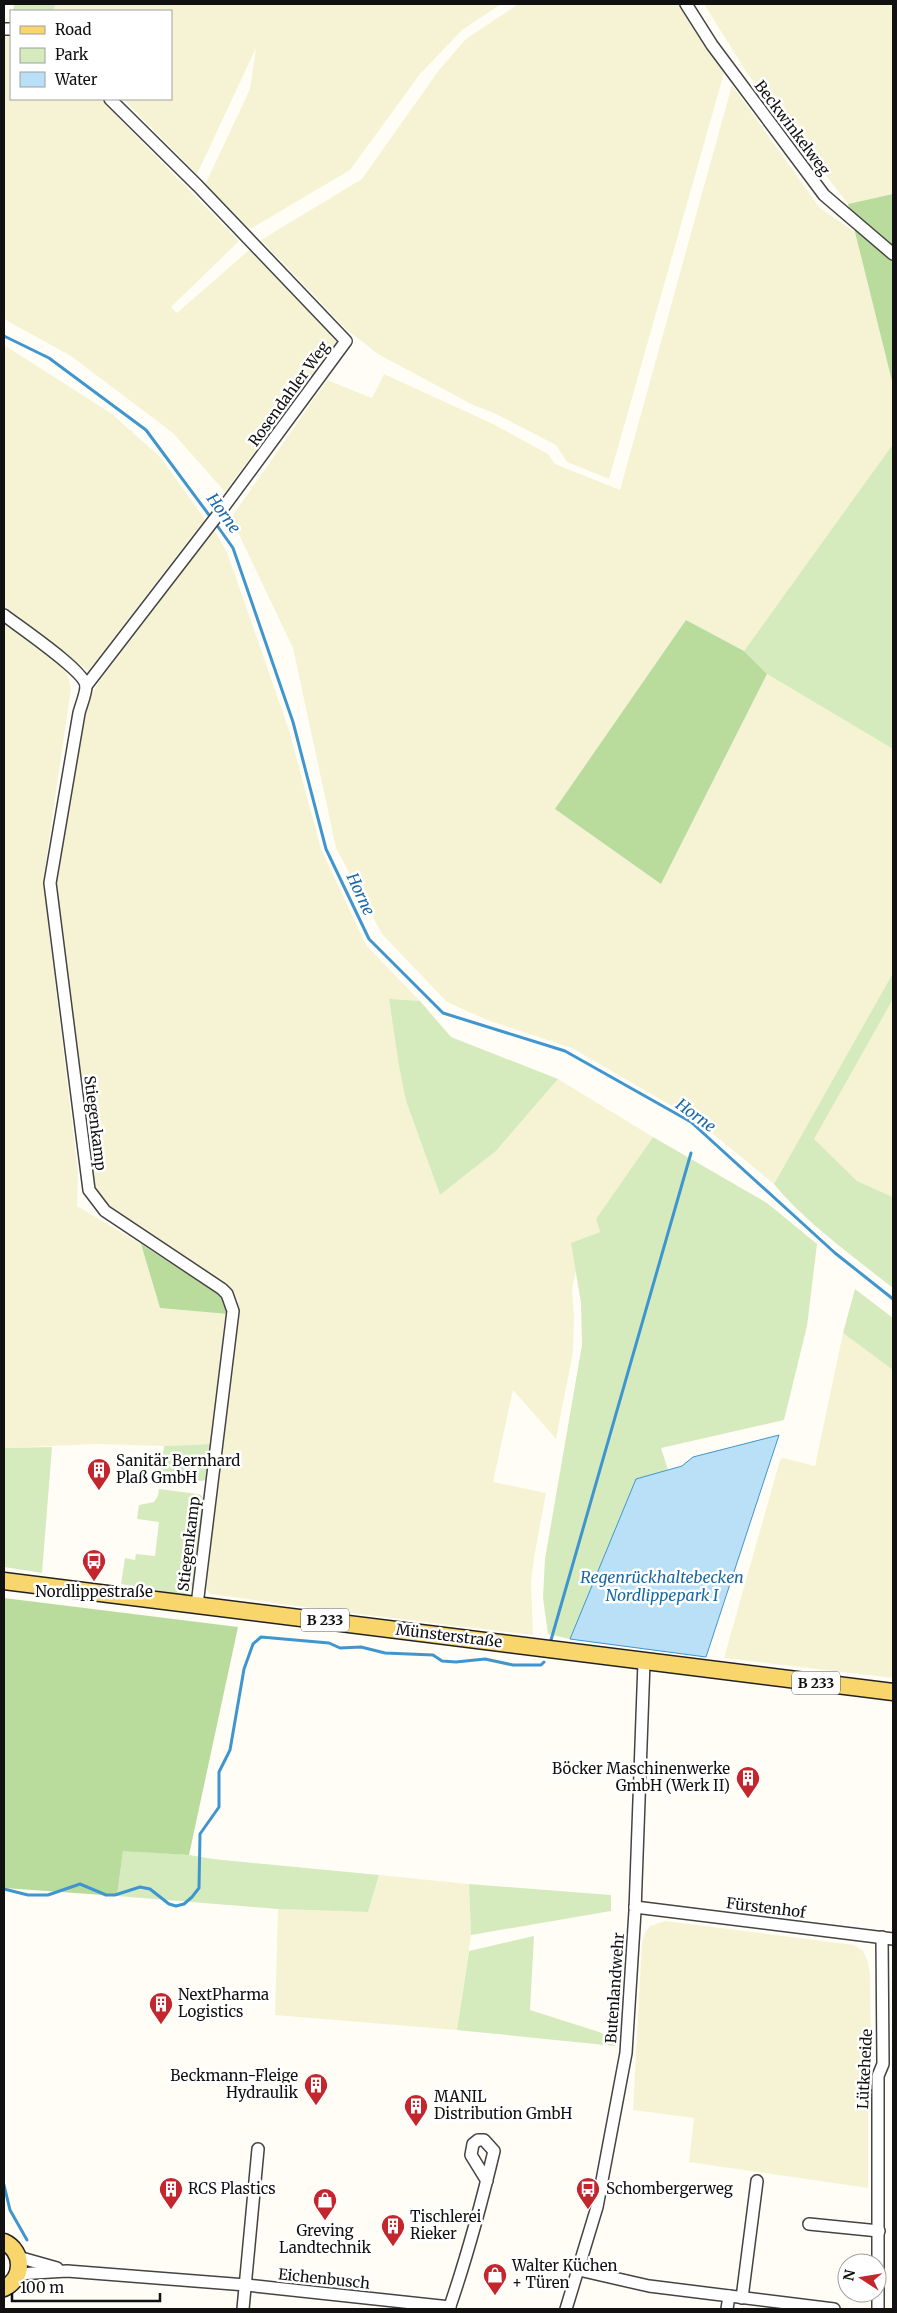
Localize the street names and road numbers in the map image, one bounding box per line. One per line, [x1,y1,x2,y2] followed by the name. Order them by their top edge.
[751,76,834,179] street label: Beckwinkelweg
[244,337,333,450] street label: Rosendahler Weg
[80,1074,111,1171] street label: Stiegenkamp
[173,1495,204,1592] street label: Stiegenkamp
[301,1608,349,1632] road number: B 233
[395,1620,503,1651] street label: Münsterstraße
[792,1672,840,1695] road number: B 233
[725,1893,808,1922] street label: Fürstenhof
[601,1932,628,2044] street label: Butenlandwehr
[853,2028,876,2110] street label: Lütkeheide
[277,2264,371,2293] street label: Eichenbusch

